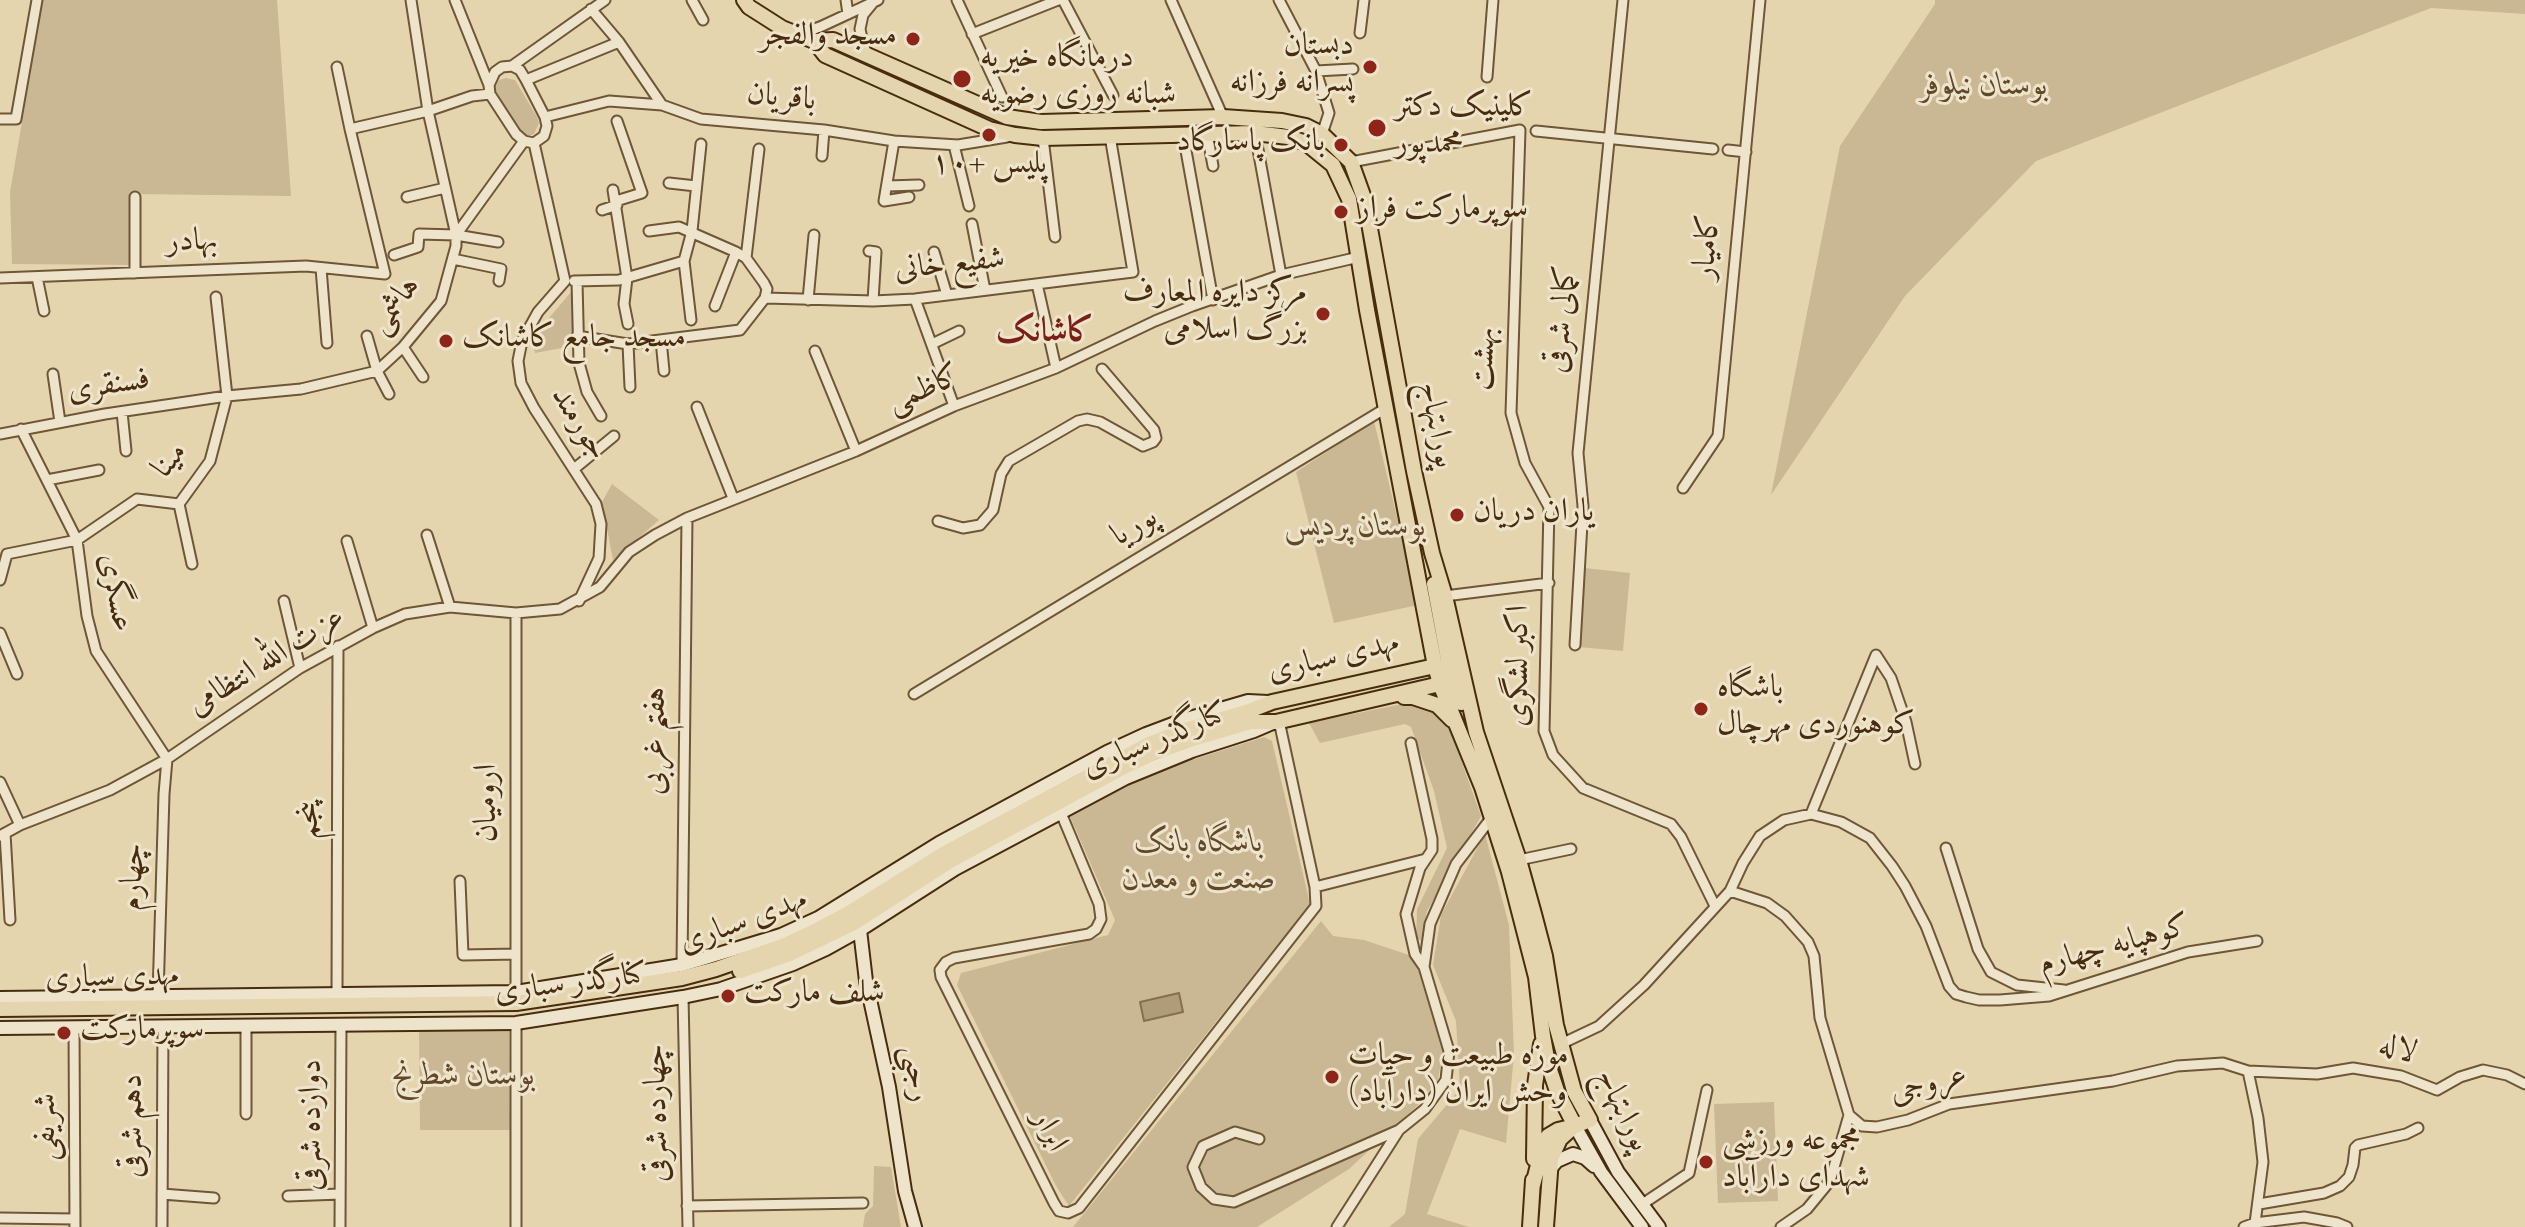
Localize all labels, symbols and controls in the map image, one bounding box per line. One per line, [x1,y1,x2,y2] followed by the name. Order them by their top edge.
[759,20,897,58] place label: مسجد والفجر
[904,30,922,48] marker: مسجد والفجر
[1230,30,1354,105] place label: دبستان پسرانه فرزانه
[980,42,1176,117] place label: درمانگاه خیریه شبانه روزی رضویه
[1361,58,1379,76] marker: دبستان پسرانه فرزانه
[951,68,973,90] marker: درمانگاه خیریه شبانه روزی رضویه
[1920,70,2048,108] park label: بوستان نیلوفر
[744,77,818,123] street label: باقریان
[1395,91,1533,166] place label: کلینیک دکتر محمدپور
[1366,117,1388,139] marker: کلینیک دکتر محمدپور
[980,126,998,144] marker: پلیس +۱۰
[1176,126,1325,164] place label: بانک پاسارگاد
[1332,136,1350,154] marker: بانک پاسارگاد
[931,148,1047,186] place label: پلیس +۱۰
[1357,193,1528,231] place label: سوپرمارکت فراز
[1332,203,1350,221] marker: سوپرمارکت فراز
[1688,213,1732,281] street label: کامیار
[166,224,218,264] street label: بهادر
[893,242,1007,292] street label: شفیع خانی
[1540,265,1590,375] street label: کمالی شرقی
[363,270,431,344] street label: هاشمی
[1123,277,1307,352] place label: مرکز دایره المعارف بزرگ اسلامی
[1314,305,1332,323] marker: مرکز دایره المعارف بزرگ اسلامی
[996,314,1094,354] district label: کاشانک
[462,322,686,360] place label: مسجد جامع کاشانک
[1467,327,1507,391] street label: بهشت
[437,332,455,350] marker: مسجد جامع کاشانک
[882,359,968,425] street label: کاظمی
[65,363,153,413] street label: فسنقری
[1407,378,1461,472] street label: پورابتهاج
[539,381,615,469] street label: جورمند
[146,436,198,488] street label: مینا
[1473,496,1594,534] place label: یاران دریان
[1106,500,1166,558] street label: پوریا
[1448,506,1466,524] marker: یاران دریان
[1284,511,1426,549] park label: بوستان پردیس
[87,551,139,635] street label: عسگری
[182,601,354,727] street label: عزت الله انتظامی
[1503,605,1541,727] street label: اکبر لشگری
[1265,626,1403,694] street label: مهدی سباری
[1717,672,1915,747] place label: باشگاه کوهنوردی مهرچال
[638,687,678,795] street label: هفتم غربی
[1078,696,1234,790] street label: کنارگذر سباری
[1692,700,1710,718] marker: باشگاه کوهنوردی مهرچال
[471,764,509,842] street label: ارومیان
[293,801,331,839] street label: پنجم
[1122,827,1276,902] park label: باشگاه بانک صنعت و معدن
[116,842,156,912] street label: چهارم
[675,883,813,965] street label: مهدی سباری
[2035,909,2195,987] street label: کوهپایه چهارم
[492,958,650,1014] street label: کنارگذر سباری
[45,960,179,1000] street label: مهدی سباری
[744,977,885,1015] place label: شلف مارکت
[719,987,737,1005] marker: شلف مارکت
[80,1014,204,1052] place label: سوپرمارکت
[55,1024,73,1042] marker: سوپرمارکت
[2374,1029,2420,1075] street label: لاله
[1348,1040,1569,1115] place label: موزه طبیعت و حیات وحش ایران (دارآباد)
[889,1043,937,1105] street label: رجبی
[640,1044,680,1182] street label: چهارده شرقی
[1886,1058,1972,1116] street label: عروجی
[296,1059,334,1191] street label: دوازده شرقی
[392,1060,536,1098] park label: بوستان شطرنج
[1584,1063,1656,1159] street label: پورابتهاج
[1323,1068,1341,1086] marker: موزه طبیعت و حیات وحش ایران (دارآباد)
[117,1074,155,1178] street label: دهم شرقی
[30,1093,68,1161] street label: شریفی
[1020,1105,1074,1159] street label: ابرار
[1722,1125,1870,1200] place label: مجموعه ورزشی شهدای دارآباد
[1697,1153,1715,1171] marker: مجموعه ورزشی شهدای دارآباد

